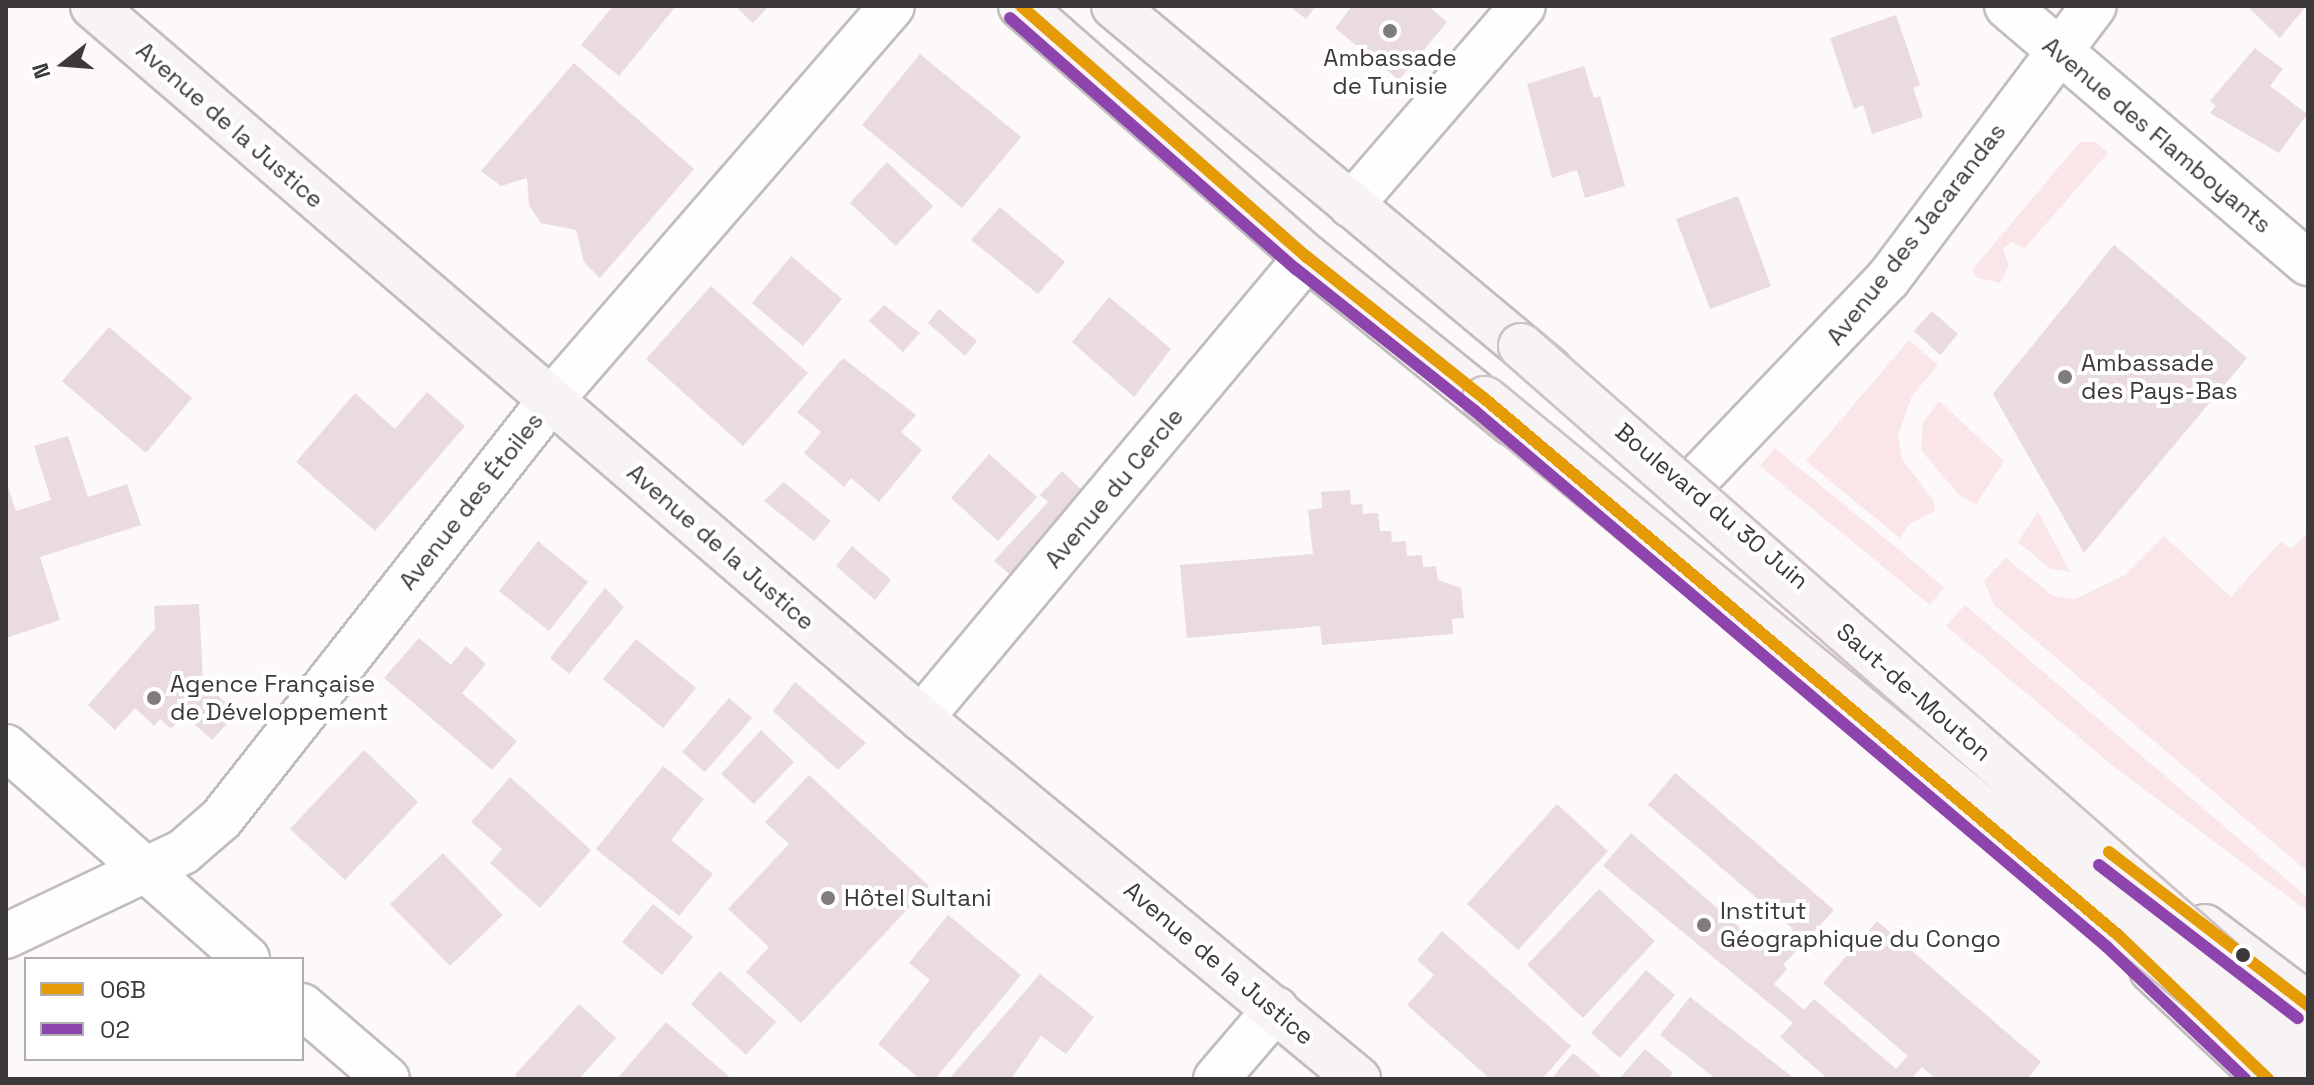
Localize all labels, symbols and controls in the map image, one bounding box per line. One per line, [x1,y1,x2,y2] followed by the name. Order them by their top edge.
[1381,22,1399,40] marker: Ambassade de Tunisie
[24,24,104,104] north arrow
[2037,31,2277,239] street label: Avenue des Flamboyants
[130,36,330,214] street label: Avenue de la Justice
[1323,44,1457,100] place label: Ambassade de Tunisie
[26,60,57,82] text: N
[1820,117,2012,351] street label: Avenue des Jacarandas
[2081,349,2238,405] place label: Ambassade des Pays-Bas
[2056,368,2074,386] marker: Ambassade des Pays-Bas
[1039,402,1189,574] street label: Avenue du Cercle
[393,407,549,595] street label: Avenue des Étoiles
[1610,417,1814,595] street label: Boulevard du 30 Juin
[621,458,821,636] street label: Avenue de la Justice
[1831,617,1997,767] street label: Saut-de-Mouton
[170,670,388,726] place label: Agence Française de Développement
[145,689,163,707] marker: Agence Française de Développement
[1118,875,1320,1051] street label: Avenue de la Justice
[844,884,992,912] place label: Hôtel Sultani
[819,889,837,907] marker: Hôtel Sultani
[1720,897,2001,953] place label: Institut Géographique du Congo
[1695,916,1713,934] marker: Institut Géographique du Congo
[2235,947,2251,963] unlabelled marker
[24,957,304,1061] legend
[100,974,146,1005] text: 06B
[100,1014,130,1045] text: 02

